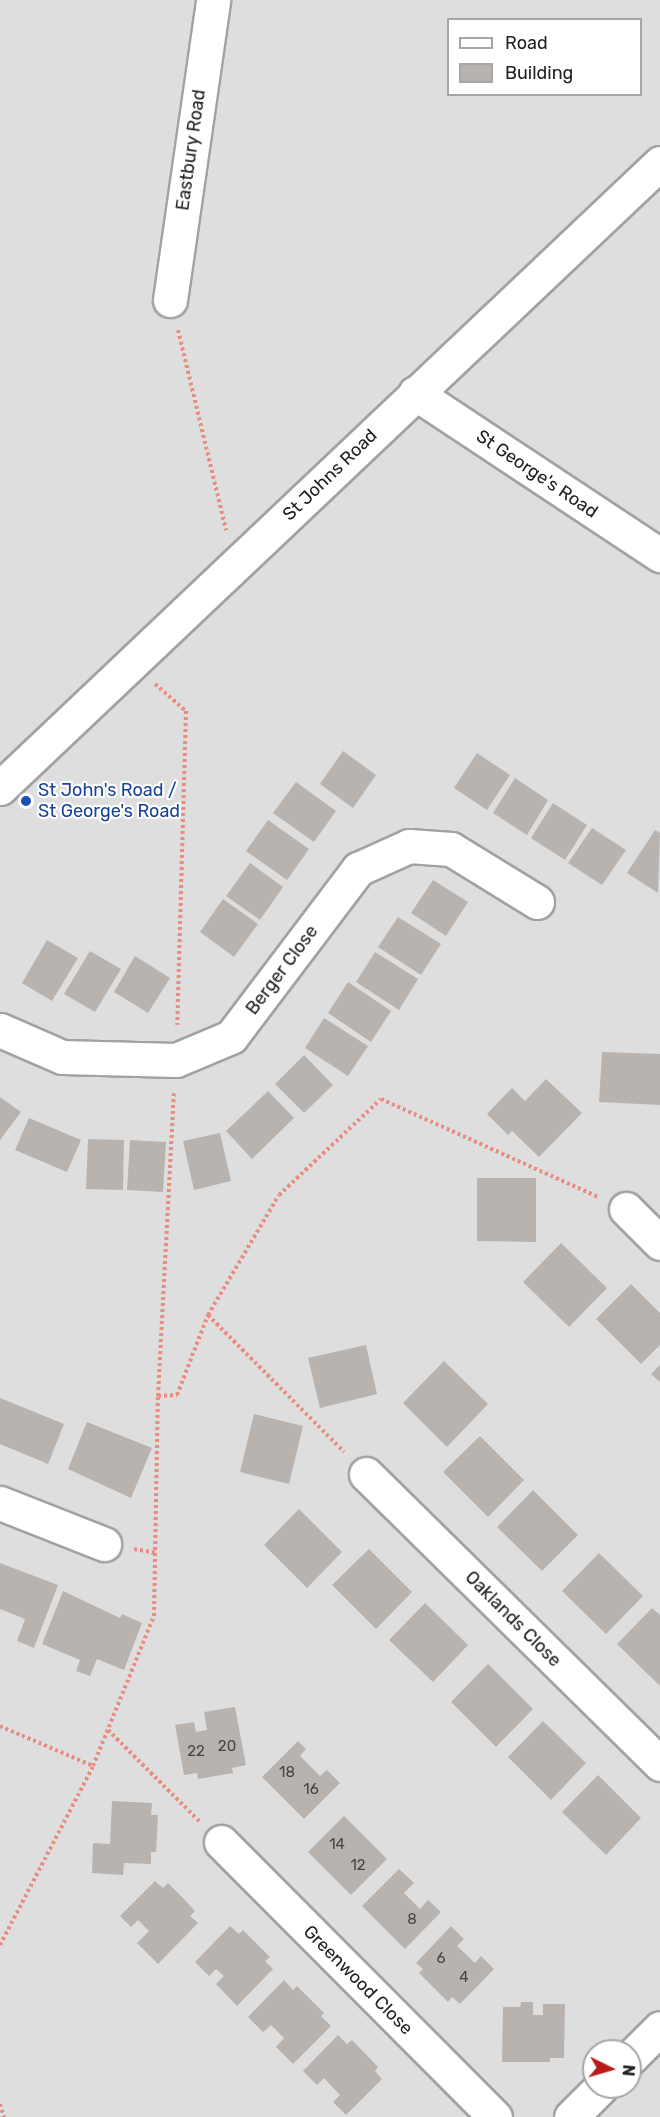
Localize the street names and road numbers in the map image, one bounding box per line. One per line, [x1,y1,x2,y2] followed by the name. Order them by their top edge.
[172,88,210,212] street label: Eastbury Road
[278,425,382,525] street label: St Johns Road
[472,425,602,523] street label: St George's Road
[241,921,323,1019] street label: Berger Close
[461,1567,565,1671] street label: Oaklands Close
[299,1921,417,2039] street label: Greenwood Close

